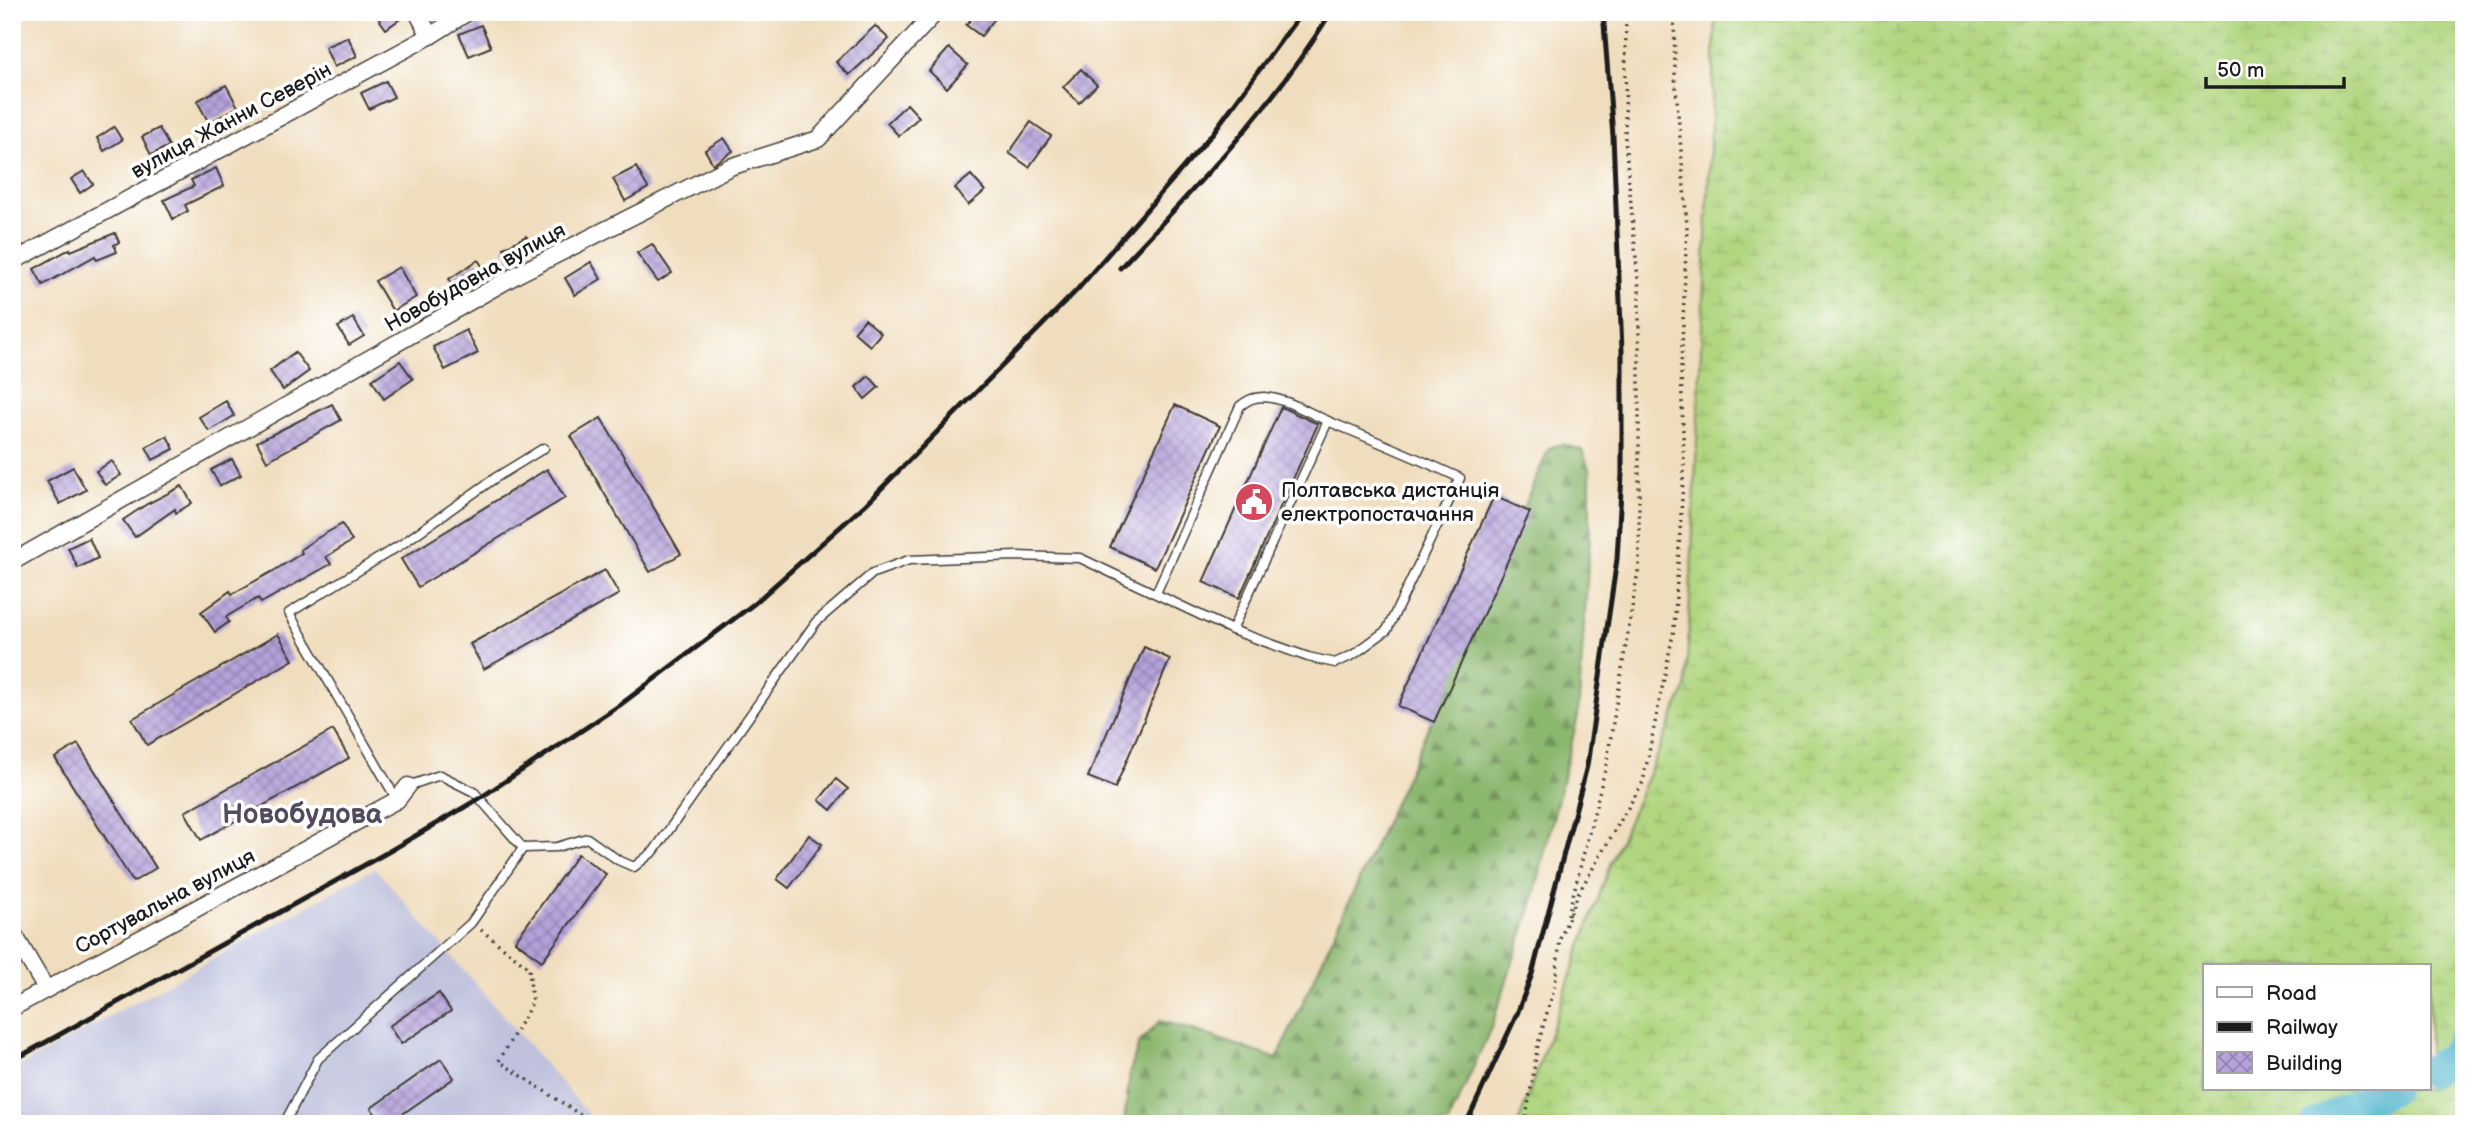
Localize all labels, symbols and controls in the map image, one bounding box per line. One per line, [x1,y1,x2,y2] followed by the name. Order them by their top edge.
[2206,46,2345,90] scale bar
[127,57,336,184] street label: вулиця Жанни Северін
[2217,58,2264,83] text: 50 m
[381,217,570,338] street label: Новобудовна вулиця
[1281,478,1499,527] place label: Полтавська дистанція електропостачання
[1233,481,1275,523] public building icon: Полтавська дистанція електропостачання
[222,798,383,831] district label: Новобудова
[71,843,259,959] street label: Сортувальна вулиця
[2203,964,2430,1090] legend
[2266,981,2317,1006] text: Road
[2266,1015,2338,1040] text: Railway
[2266,1051,2342,1076] text: Building

